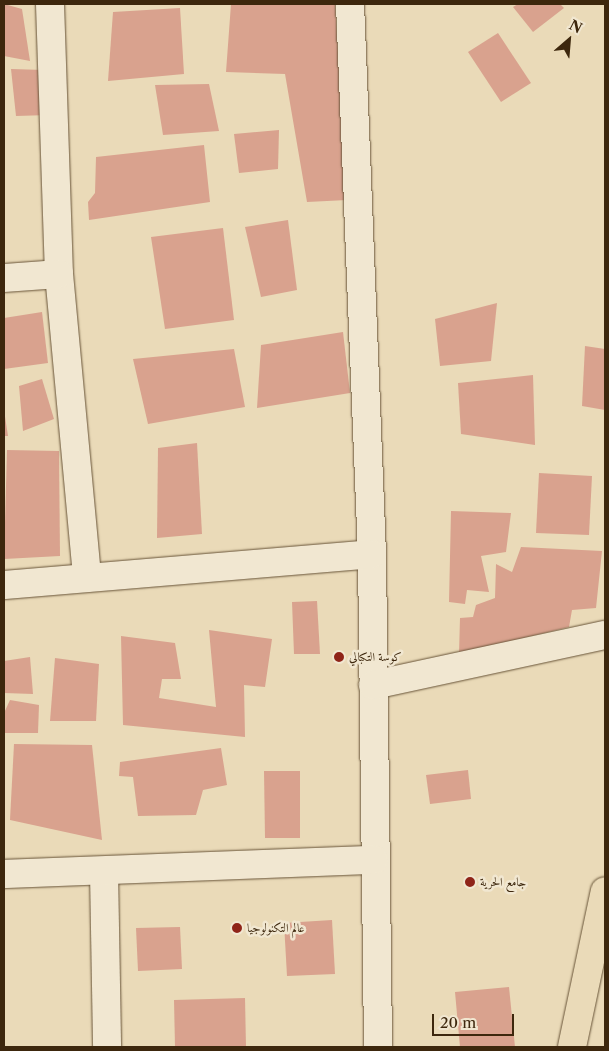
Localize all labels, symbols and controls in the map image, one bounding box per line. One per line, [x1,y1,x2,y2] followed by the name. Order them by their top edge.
[544,15,594,65] north arrow
[566,16,585,37] text: N
[349,650,402,664] place label: كوسة التكبالي
[333,651,345,663] marker: كوسة التكبالي
[480,875,526,889] place label: جامع الحرية
[464,876,476,888] marker: جامع الحرية
[247,921,304,935] place label: عالم التكنولوجيا
[231,922,243,934] marker: عالم التكنولوجيا
[434,1004,516,1036] scale bar
[440,1013,476,1032] text: 20 m

